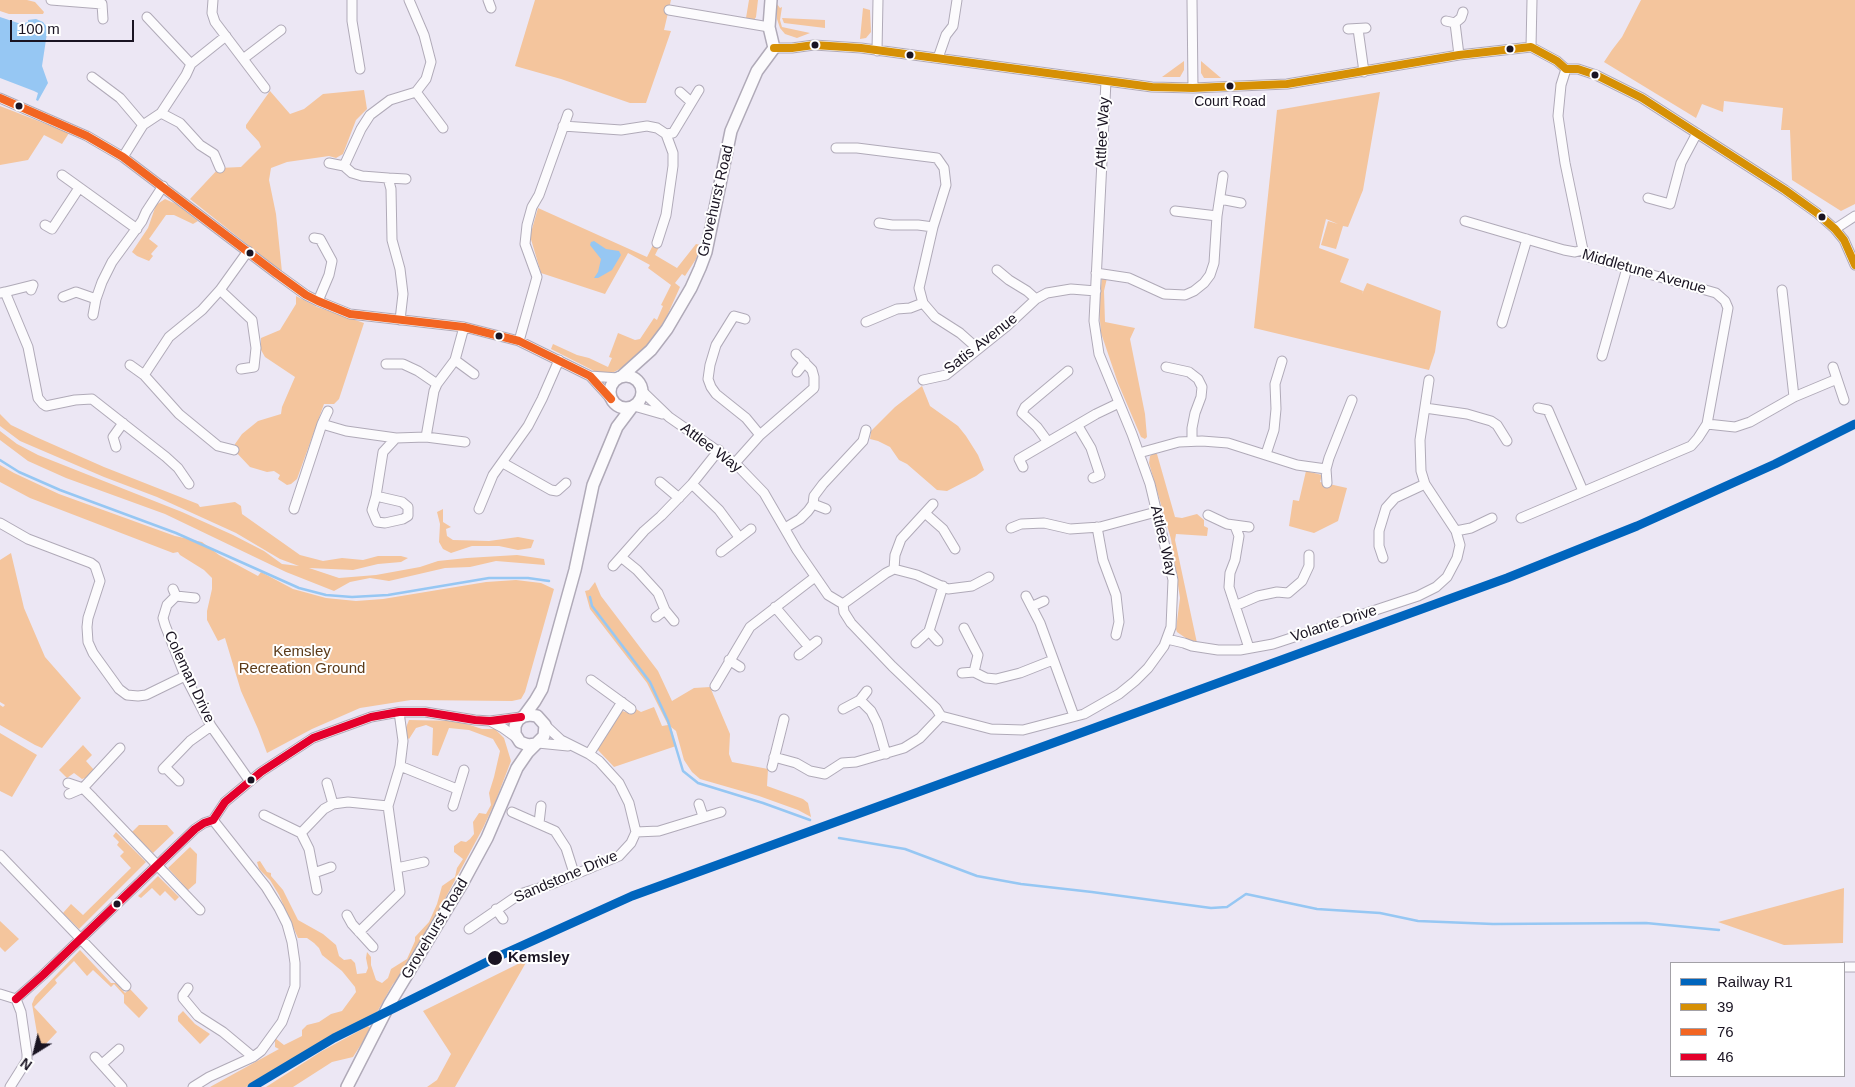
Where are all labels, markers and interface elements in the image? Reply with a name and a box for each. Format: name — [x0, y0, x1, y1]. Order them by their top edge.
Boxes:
scale bar — [12, 10, 136, 42]
text: 100 m — [18, 20, 60, 37]
unlabelled marker — [810, 40, 820, 50]
unlabelled marker — [1505, 44, 1515, 54]
unlabelled marker — [905, 50, 915, 60]
unlabelled marker — [1590, 70, 1600, 80]
marker: Court Road — [1225, 81, 1235, 91]
place label: Court Road — [1194, 94, 1266, 110]
street label: Attlee Way — [1092, 97, 1114, 169]
unlabelled marker — [14, 101, 24, 111]
street label: Grovehurst Road — [694, 143, 738, 259]
unlabelled marker — [1817, 212, 1827, 222]
street label: Middletune Avenue — [1580, 246, 1708, 298]
unlabelled marker — [245, 248, 255, 258]
street label: Satis Avenue — [941, 310, 1021, 378]
unlabelled marker — [494, 331, 504, 341]
street label: Attlee Way — [677, 419, 745, 477]
street label: Attlee Way — [1146, 504, 1180, 578]
street label: Volante Drive — [1289, 602, 1379, 646]
street label: Coleman Drive — [160, 628, 218, 726]
park label: Kemsley Recreation Ground — [239, 643, 365, 678]
unlabelled marker — [246, 775, 256, 785]
street label: Sandstone Drive — [511, 847, 621, 907]
street label: Grovehurst Road — [398, 875, 472, 983]
unlabelled marker — [112, 899, 122, 909]
marker: Kemsley — [486, 949, 504, 967]
place label: Kemsley — [508, 949, 570, 967]
legend — [1670, 962, 1845, 1077]
text: Railway R1 — [1717, 973, 1793, 990]
text: 39 — [1717, 998, 1734, 1015]
text: 76 — [1717, 1023, 1734, 1040]
north arrow — [10, 1027, 60, 1077]
text: 46 — [1717, 1048, 1734, 1065]
text: N — [17, 1055, 35, 1074]

